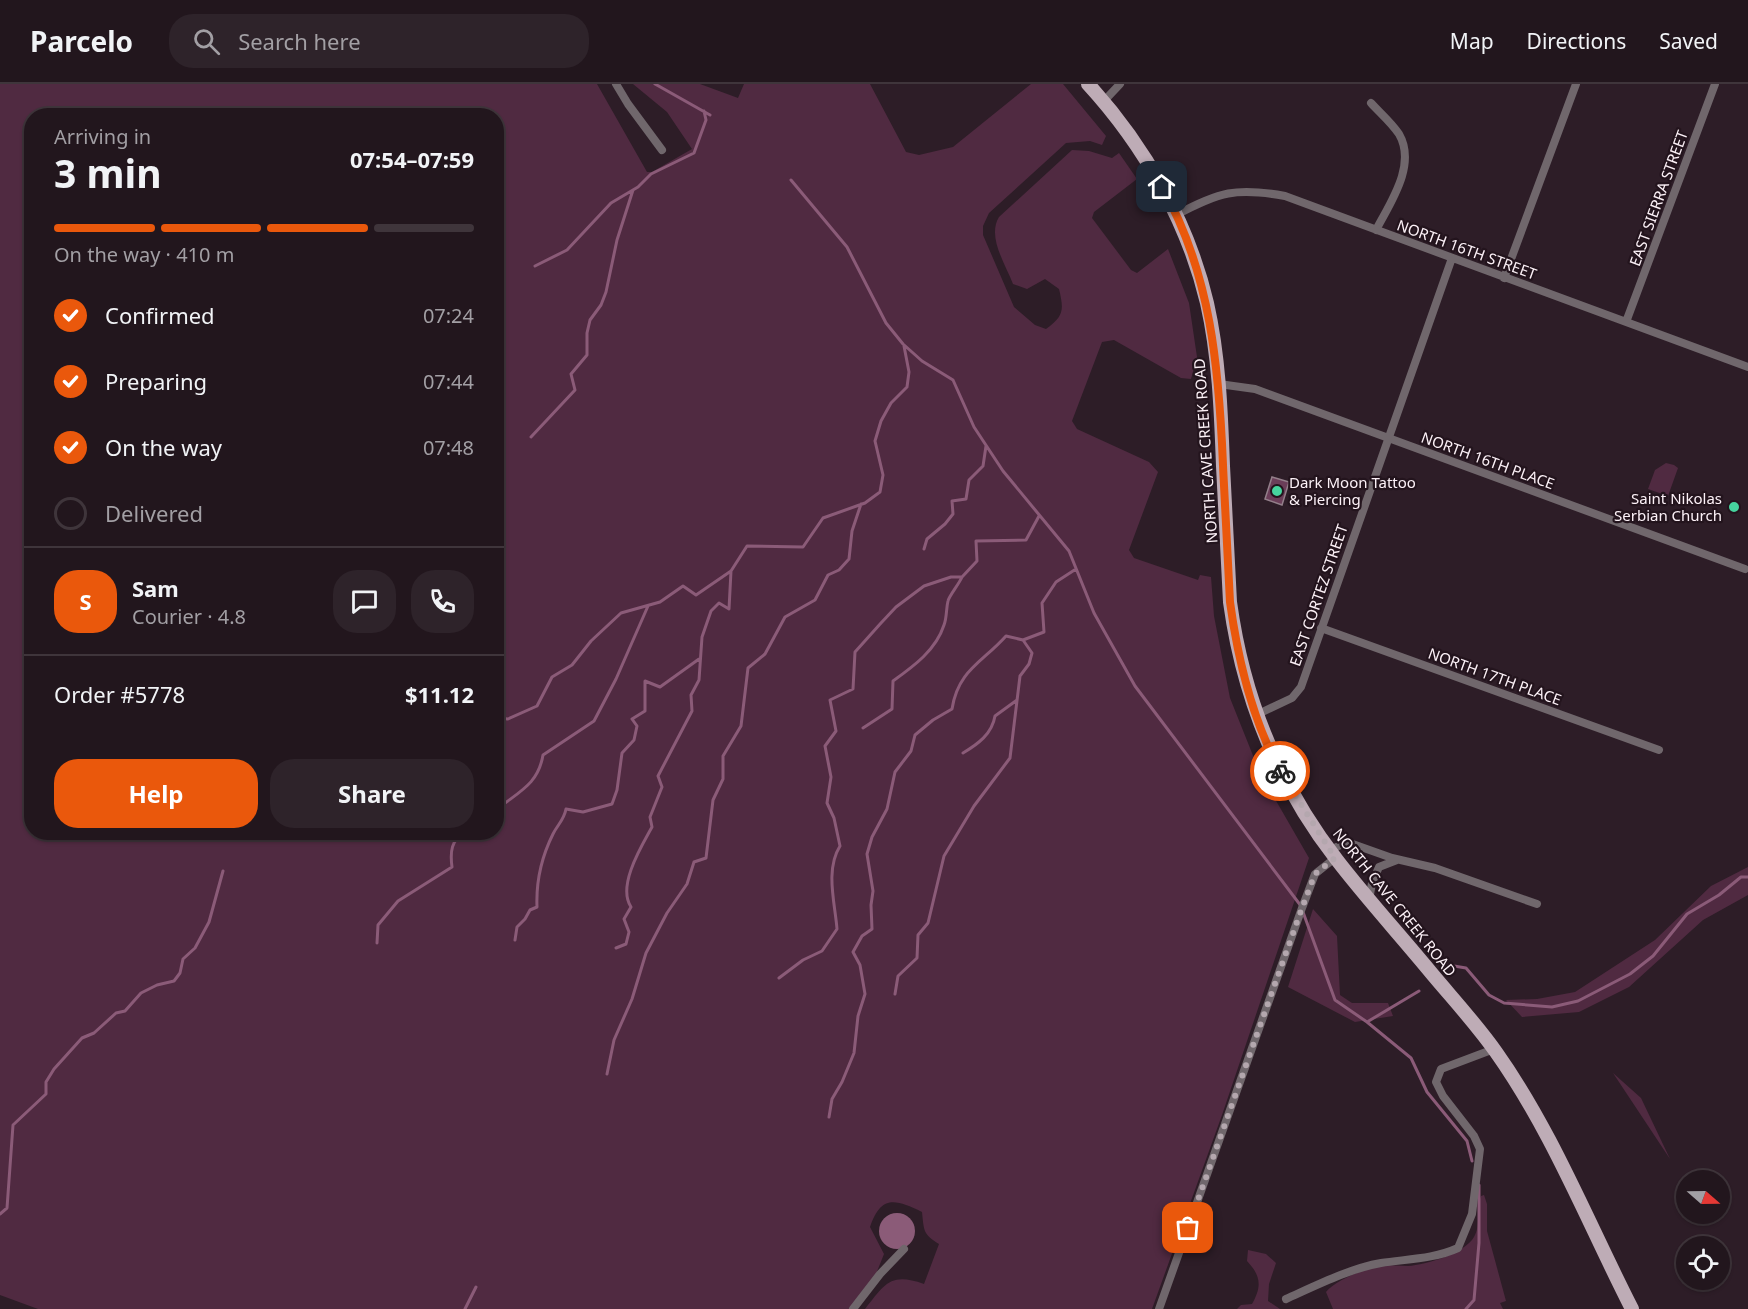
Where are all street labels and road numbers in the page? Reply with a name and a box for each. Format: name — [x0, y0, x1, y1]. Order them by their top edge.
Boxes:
street label: EAST SIERRA STREET — [1624, 127, 1692, 269]
street label: NORTH 16TH STREET — [1394, 214, 1540, 284]
street label: NORTH CAVE CREEK ROAD — [1189, 358, 1221, 544]
street label: NORTH 16TH PLACE — [1419, 427, 1557, 493]
street label: EAST CORTEZ STREET — [1284, 521, 1352, 669]
street label: NORTH 17TH PLACE — [1426, 643, 1564, 709]
street label: NORTH CAVE CREEK ROAD — [1329, 824, 1461, 980]

